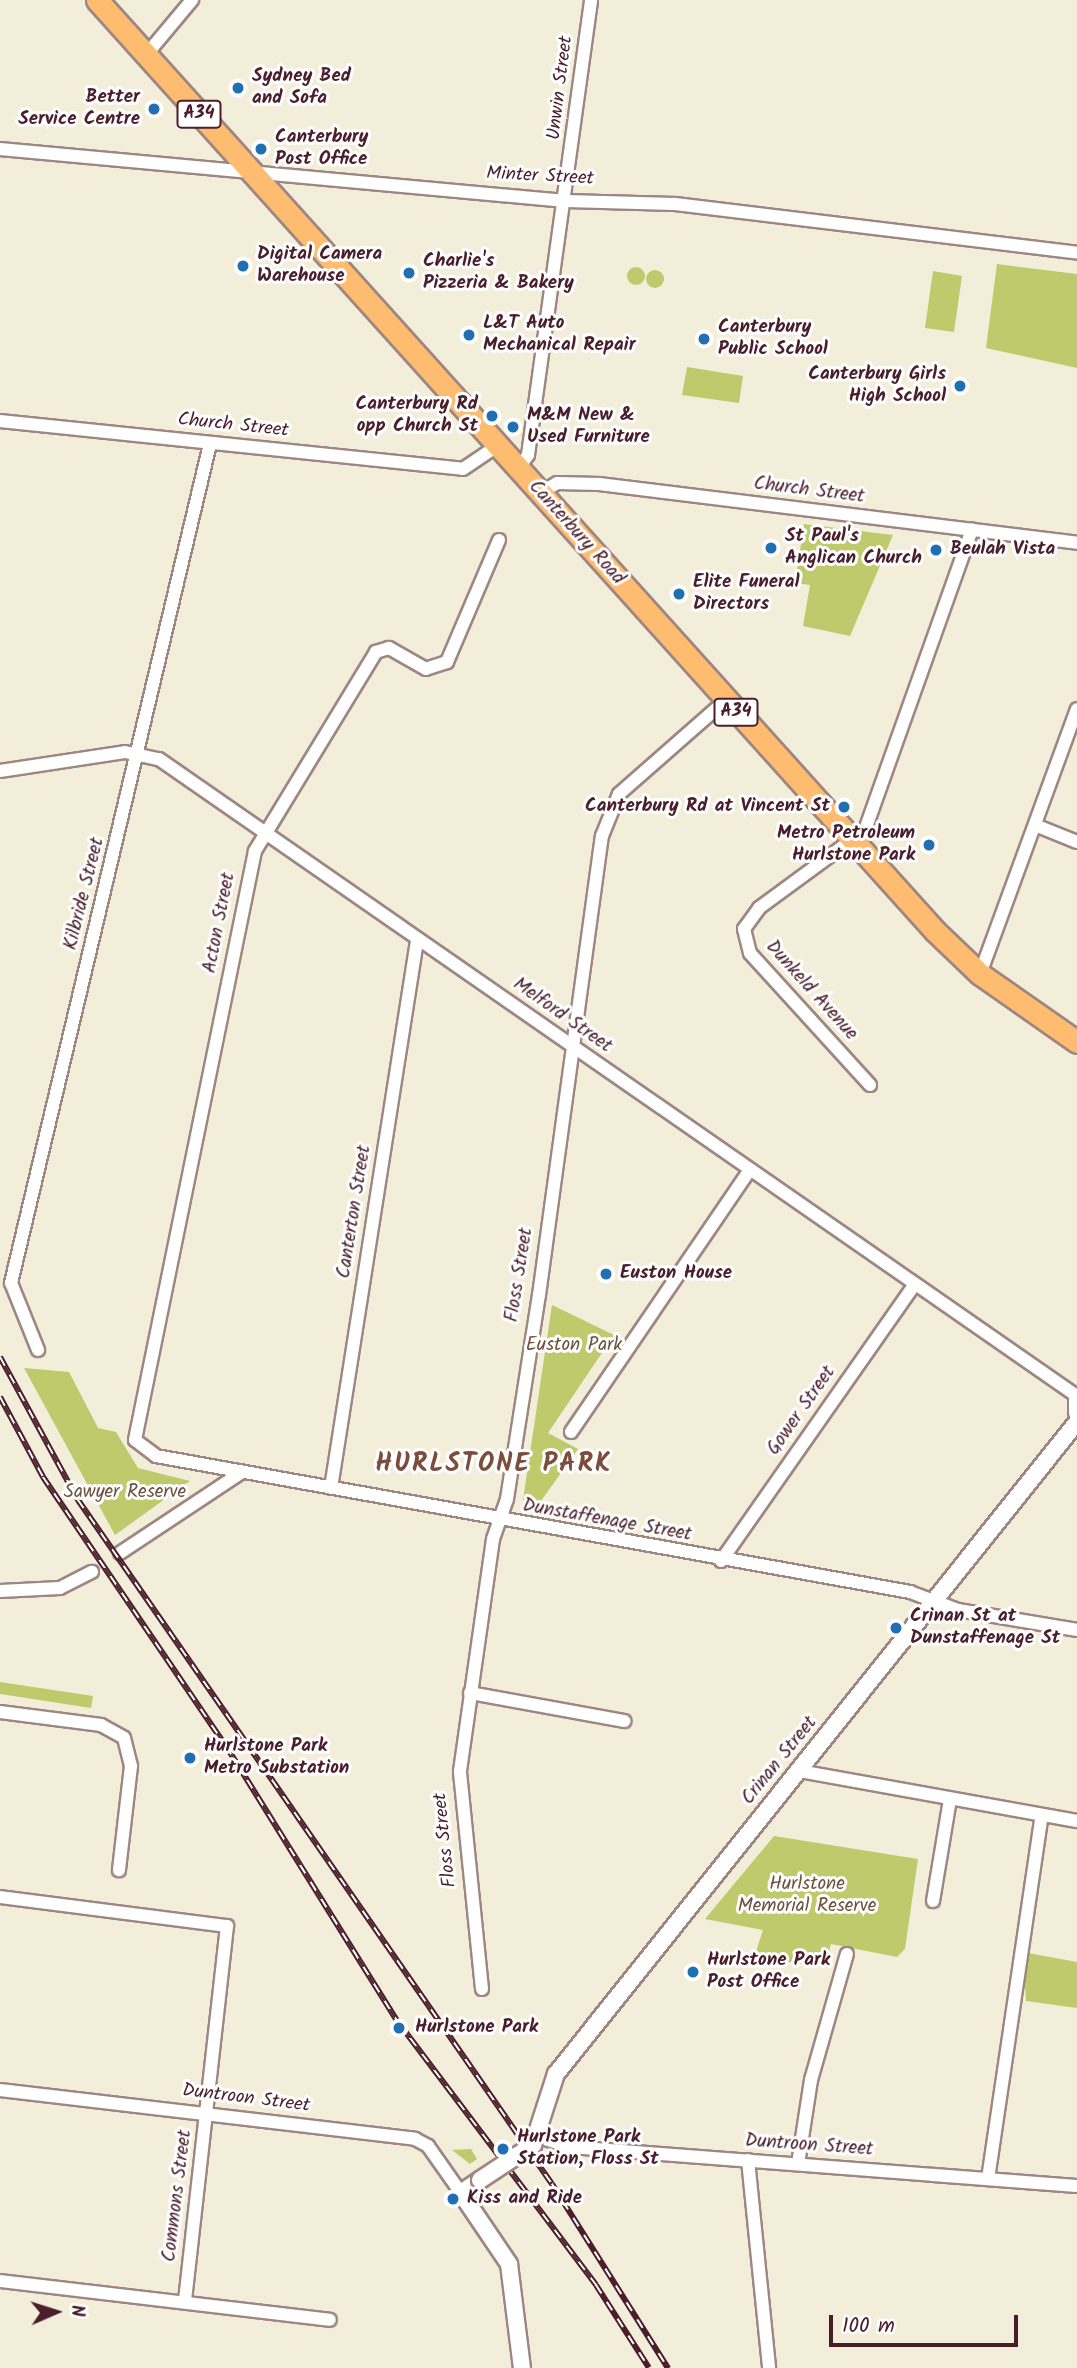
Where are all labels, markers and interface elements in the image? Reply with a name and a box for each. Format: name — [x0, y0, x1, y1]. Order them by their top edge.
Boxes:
street label: Unwin Street — [543, 35, 579, 141]
place label: Sydney Bed and Sofa — [252, 66, 351, 110]
marker: Sydney Bed and Sofa — [230, 80, 246, 96]
place label: Better Service Centre — [18, 87, 140, 131]
road number: A34 — [176, 100, 222, 128]
marker: Better Service Centre — [146, 101, 162, 117]
place label: Canterbury Post Office — [275, 127, 368, 171]
marker: Canterbury Post Office — [253, 141, 269, 157]
street label: Minter Street — [486, 163, 594, 191]
place label: Digital Camera Warehouse — [257, 244, 382, 288]
place label: Charlie's Pizzeria & Bakery — [423, 251, 574, 295]
marker: Digital Camera Warehouse — [235, 258, 251, 274]
marker: Charlie's Pizzeria & Bakery — [401, 265, 417, 281]
place label: L&T Auto Mechanical Repair — [483, 313, 636, 357]
place label: Canterbury Public School — [718, 317, 828, 361]
marker: L&T Auto Mechanical Repair — [461, 327, 477, 343]
marker: Canterbury Public School — [696, 331, 712, 347]
place label: Canterbury Girls High School — [808, 364, 946, 408]
marker: Canterbury Girls High School — [952, 378, 968, 394]
place label: Canterbury Rd opp Church St — [356, 394, 478, 438]
place label: M&M New & Used Furniture — [527, 405, 650, 449]
marker: Canterbury Rd opp Church St — [484, 408, 500, 424]
street label: Church Street — [176, 409, 290, 443]
marker: M&M New & Used Furniture — [505, 419, 521, 435]
street label: Church Street — [752, 473, 866, 509]
street label: Canterbury Road — [523, 476, 629, 590]
place label: St Paul's Anglican Church — [785, 526, 922, 570]
place label: Beulah Vista — [950, 539, 1055, 561]
marker: St Paul's Anglican Church — [763, 540, 779, 556]
marker: Beulah Vista — [928, 542, 944, 558]
place label: Elite Funeral Directors — [693, 572, 800, 616]
marker: Elite Funeral Directors — [671, 586, 687, 602]
road number: A34 — [713, 698, 759, 726]
place label: Canterbury Rd at Vincent St — [585, 796, 830, 818]
marker: Canterbury Rd at Vincent St — [836, 799, 852, 815]
place label: Metro Petroleum Hurlstone Park — [777, 823, 915, 867]
street label: Kilbride Street — [60, 835, 110, 953]
marker: Metro Petroleum Hurlstone Park — [921, 837, 937, 853]
street label: Acton Street — [199, 871, 241, 975]
street label: Dunkeld Avenue — [760, 936, 862, 1046]
street label: Melford Street — [508, 974, 616, 1058]
street label: Canterton Street — [333, 1144, 377, 1280]
street label: Floss Street — [501, 1226, 539, 1324]
place label: Euston House — [620, 1263, 732, 1285]
marker: Euston House — [598, 1266, 614, 1282]
park label: Euston Park — [526, 1335, 622, 1357]
street label: Gower Street — [763, 1362, 841, 1460]
district label: HURLSTONE PARK — [377, 1449, 611, 1481]
park label: Sawyer Reserve — [64, 1482, 186, 1504]
street label: Dunstaffenage Street — [521, 1495, 693, 1547]
place label: Crinan St at Dunstaffenage St — [910, 1606, 1060, 1650]
marker: Crinan St at Dunstaffenage St — [888, 1620, 904, 1636]
street label: Crinan Street — [737, 1712, 823, 1810]
place label: Hurlstone Park Metro Substation — [204, 1736, 349, 1780]
marker: Hurlstone Park Metro Substation — [182, 1750, 198, 1766]
street label: Floss Street — [430, 1791, 462, 1889]
park label: Hurlstone Memorial Reserve — [738, 1874, 876, 1918]
place label: Hurlstone Park Post Office — [707, 1950, 830, 1994]
marker: Hurlstone Park Post Office — [685, 1964, 701, 1980]
place label: Hurlstone Park — [415, 2017, 538, 2039]
marker: Hurlstone Park — [389, 2018, 409, 2038]
street label: Duntroon Street — [181, 2080, 311, 2118]
place label: Hurlstone Park Station, Floss St — [517, 2127, 659, 2171]
street label: Commons Street — [159, 2129, 197, 2263]
street label: Duntroon Street — [744, 2130, 874, 2162]
marker: Hurlstone Park Station, Floss St — [495, 2141, 511, 2157]
place label: Kiss and Ride — [467, 2188, 582, 2210]
marker: Kiss and Ride — [445, 2191, 461, 2207]
north arrow — [21, 2277, 91, 2347]
scale bar — [832, 2302, 1021, 2346]
text: N — [62, 2304, 92, 2318]
text: 100 m — [842, 2310, 895, 2343]

